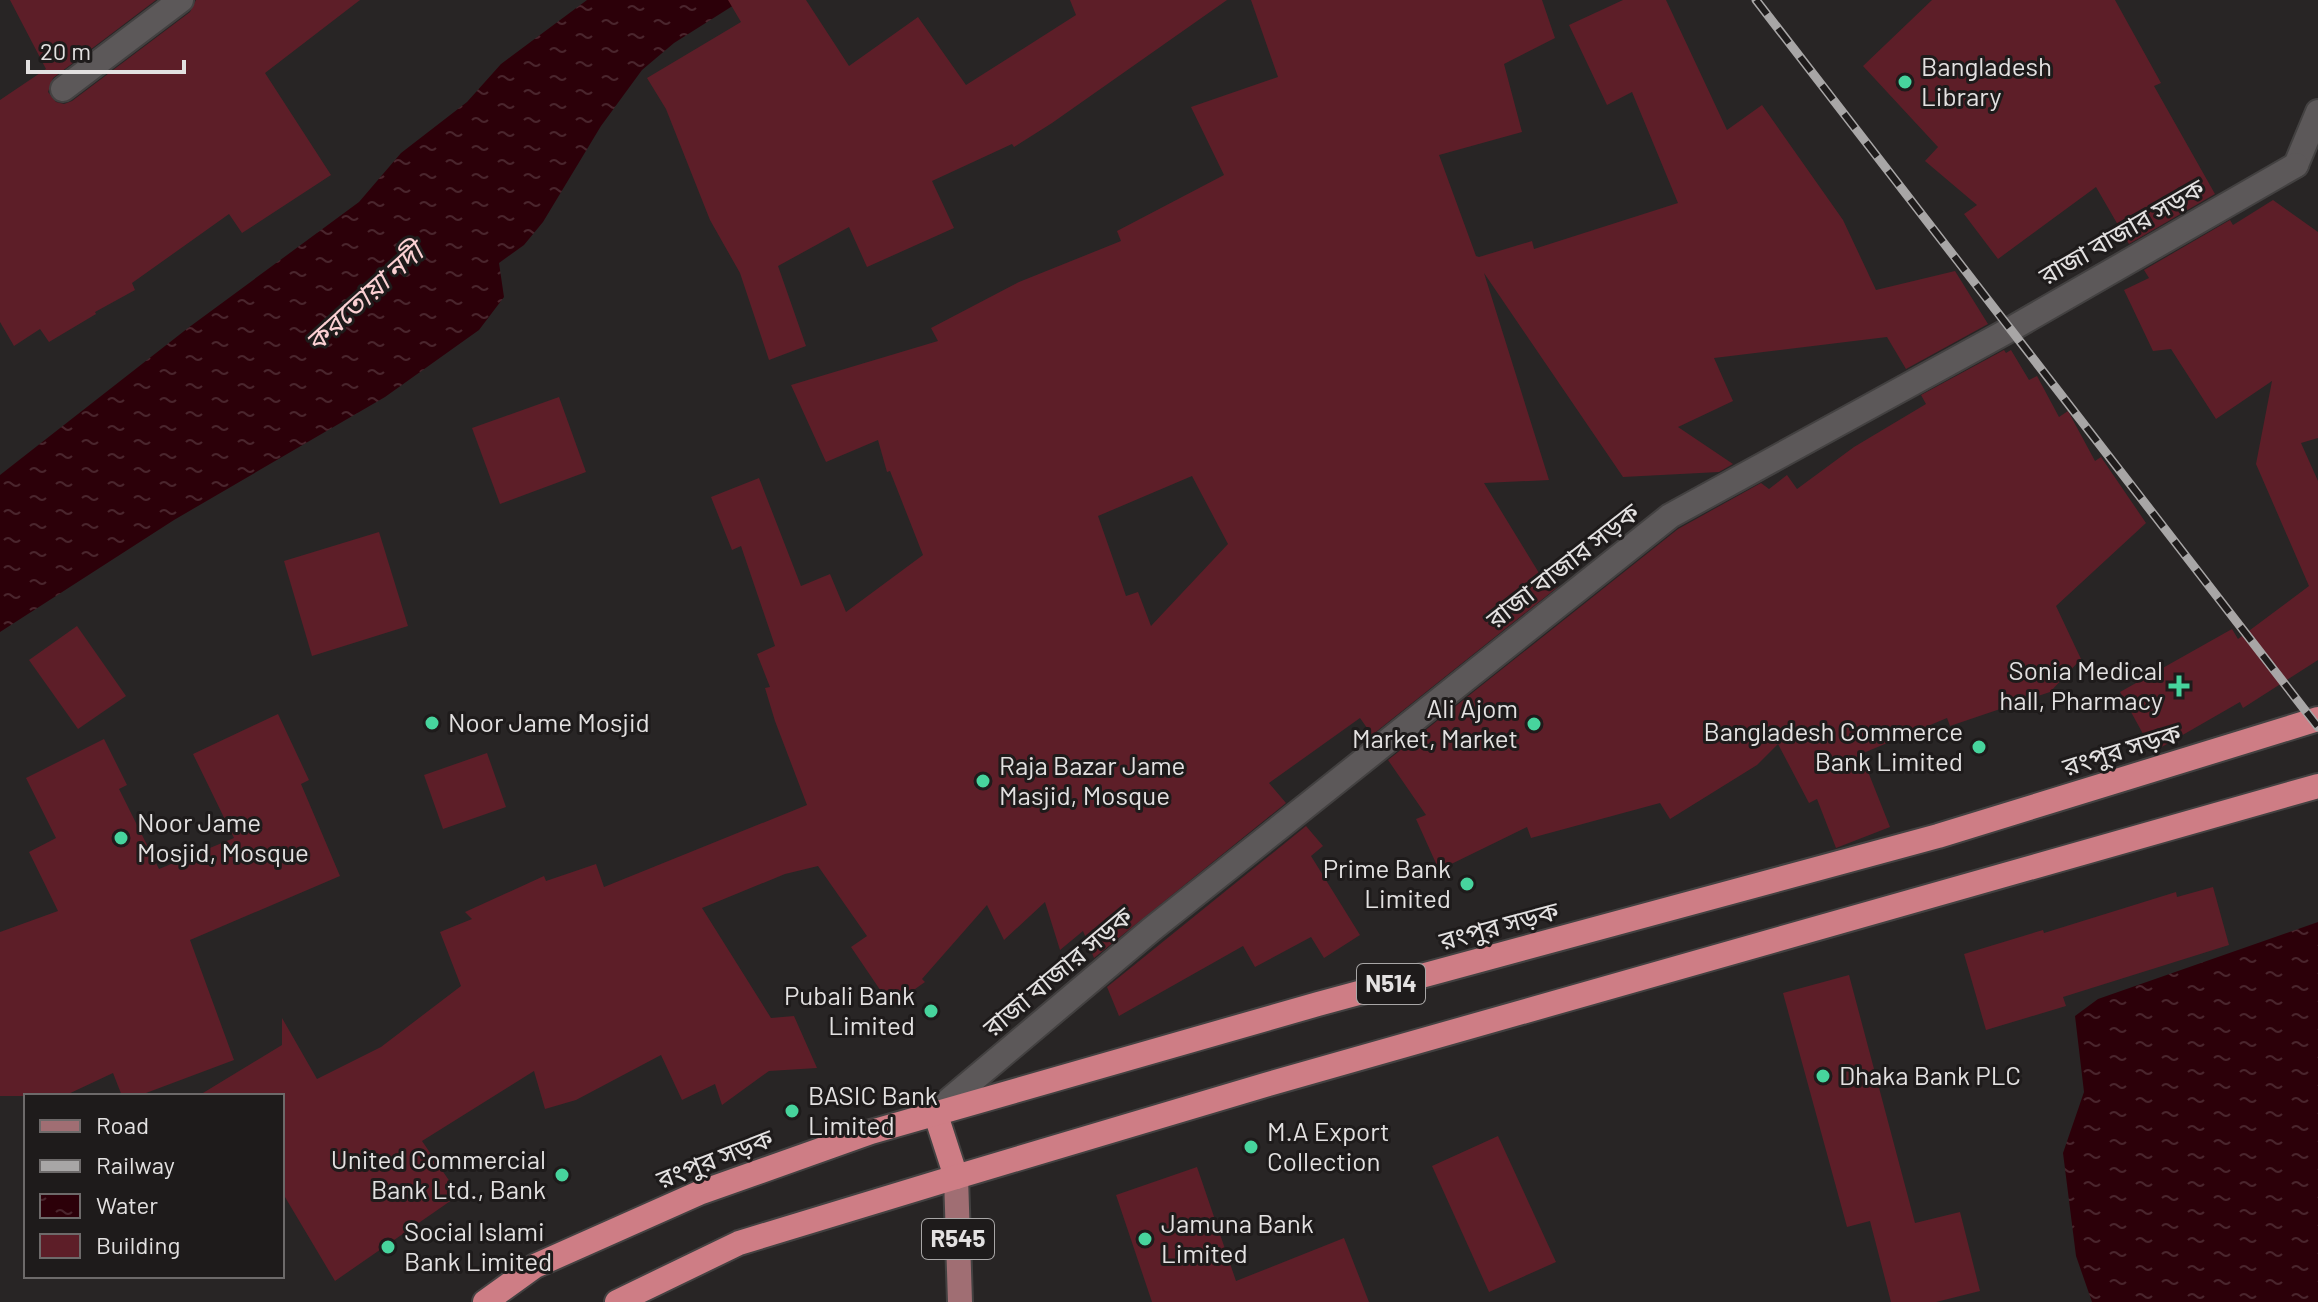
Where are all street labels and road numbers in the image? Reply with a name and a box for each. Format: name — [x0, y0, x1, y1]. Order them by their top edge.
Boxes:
street label: রাজা বাজার সড়ক — [2032, 171, 2210, 291]
street label: রাজা বাজার সড়ক — [1479, 495, 1645, 635]
street label: রংপুর সড়ক — [2058, 716, 2186, 782]
street label: রংপুর সড়ক — [1435, 894, 1563, 957]
street label: রাজা বাজার সড়ক — [975, 899, 1139, 1043]
road number: N514 — [1357, 964, 1425, 1004]
street label: রংপুর সড়ক — [651, 1121, 778, 1195]
road number: R545 — [922, 1219, 994, 1259]

